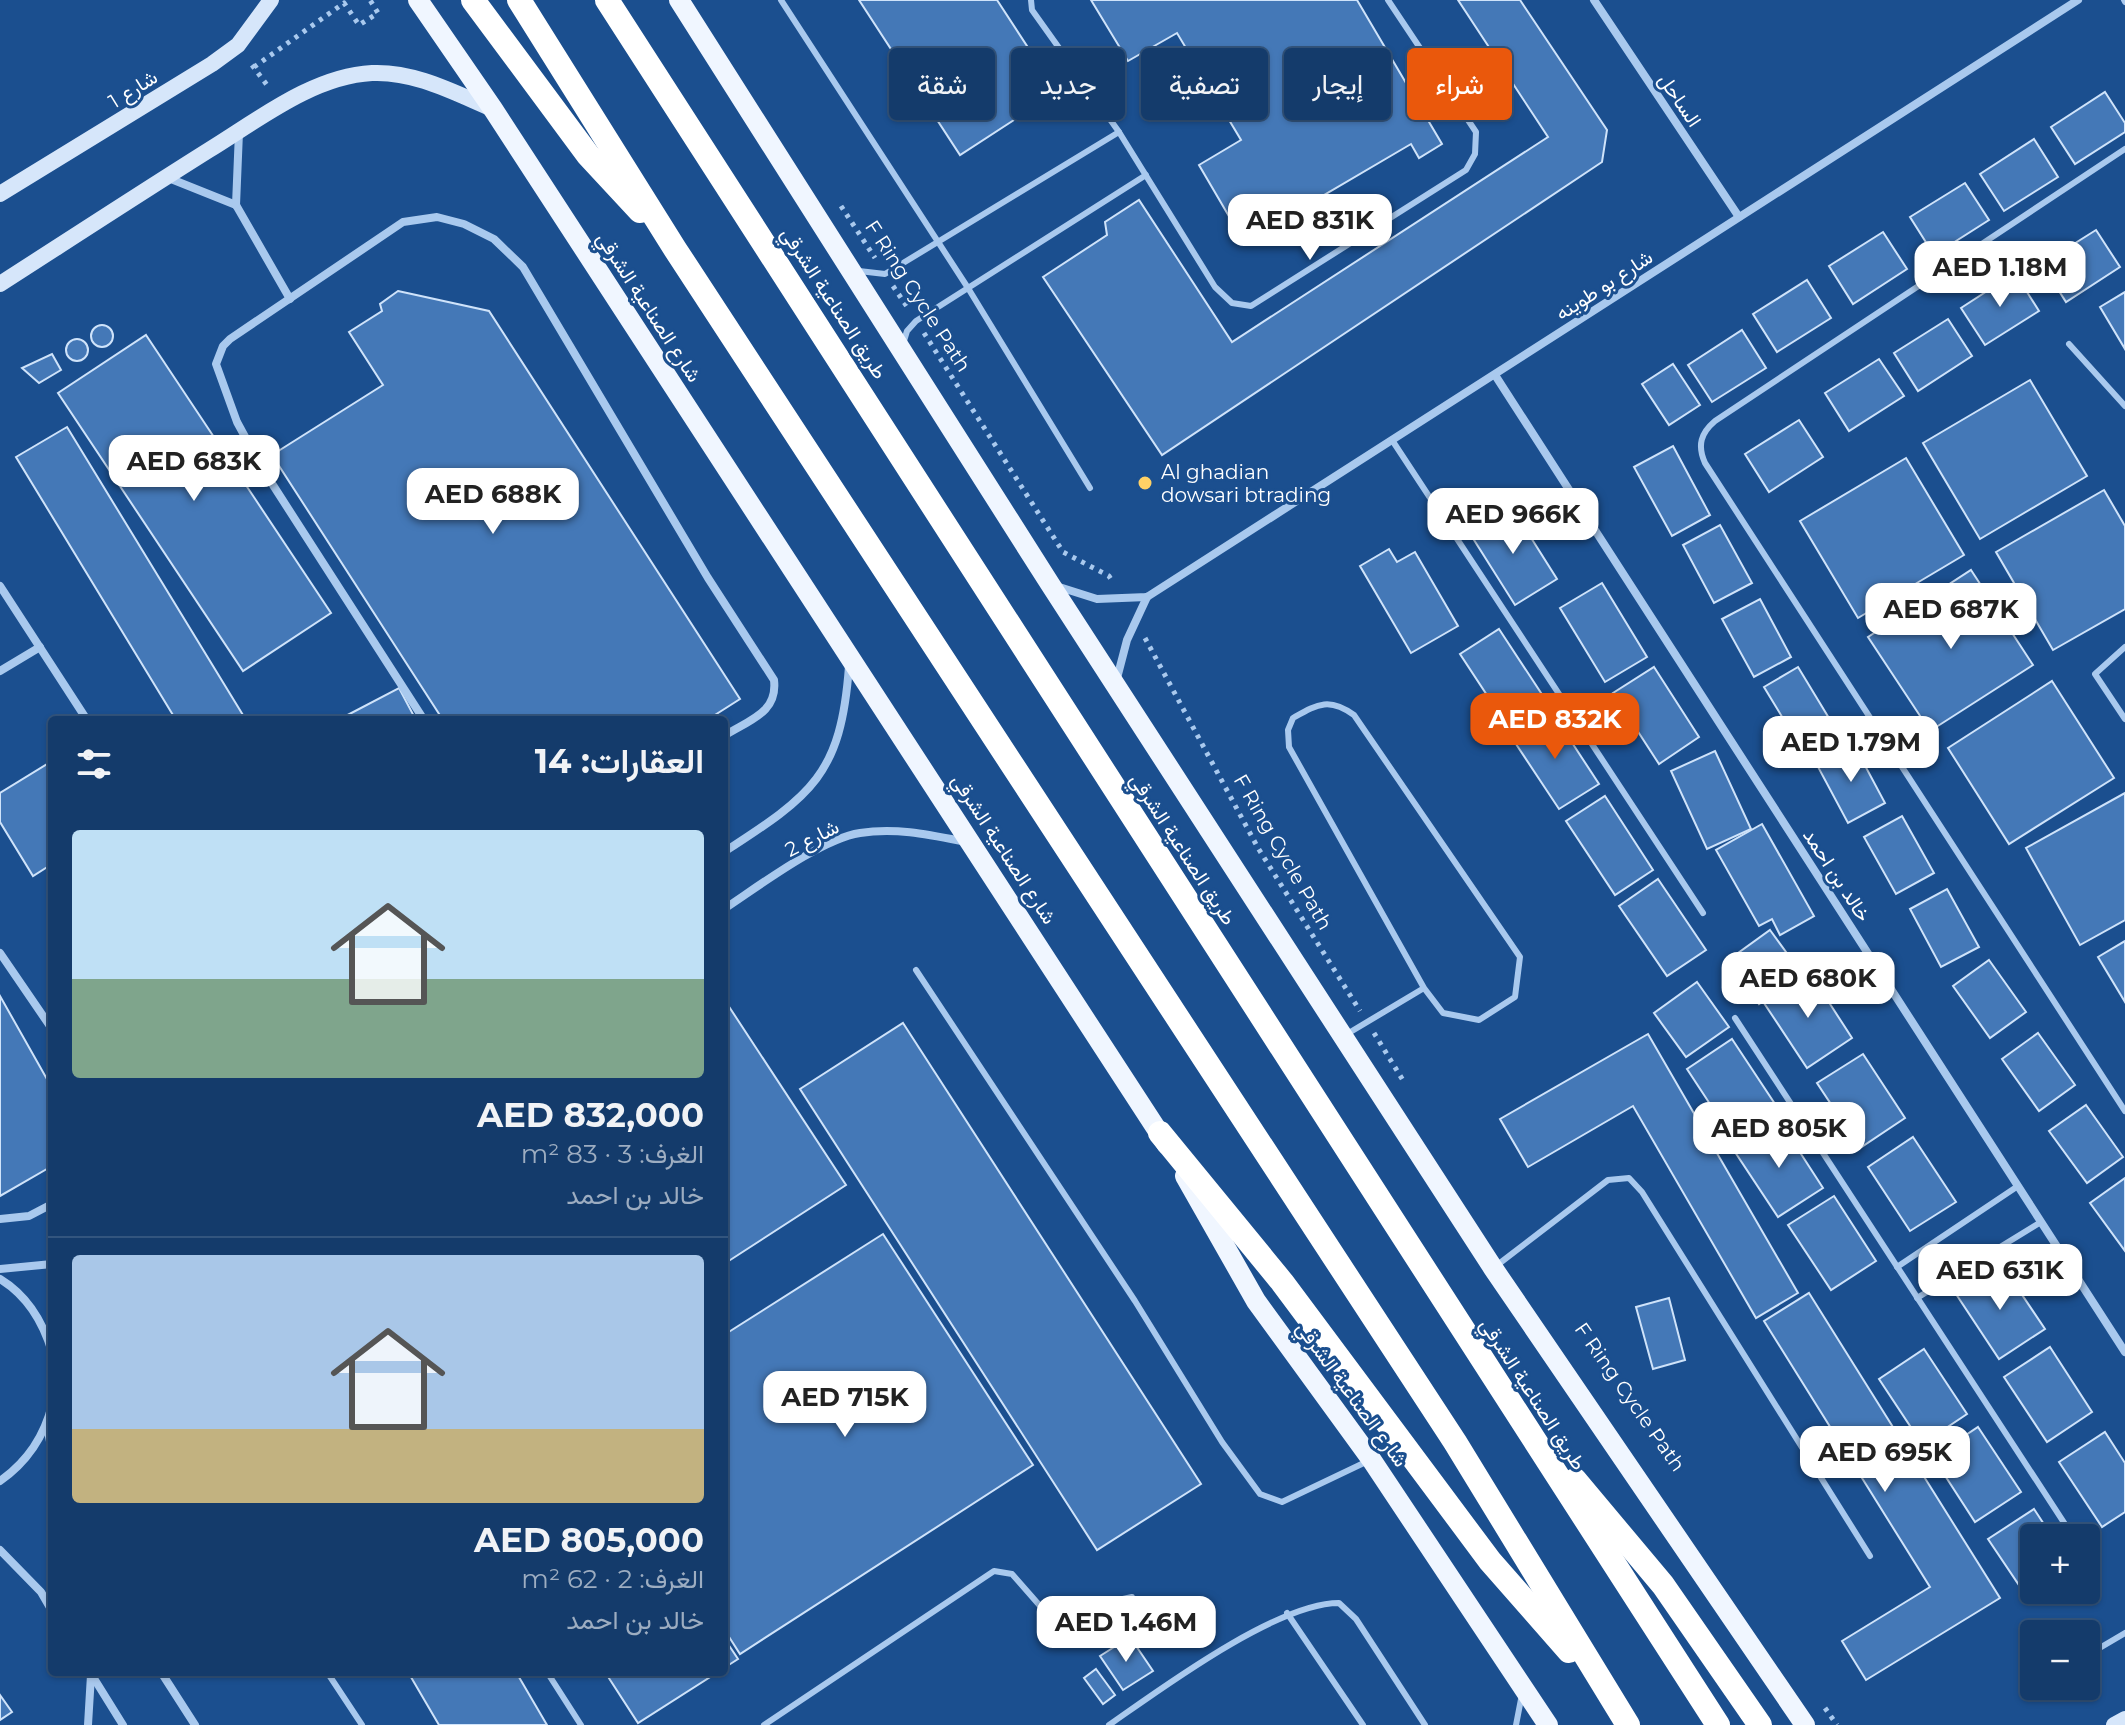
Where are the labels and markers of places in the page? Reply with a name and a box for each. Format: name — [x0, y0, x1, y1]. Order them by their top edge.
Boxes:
pin: AED 831K — [1227, 194, 1393, 262]
pin: AED 1.18M — [1908, 241, 2092, 309]
pin: AED 683K — [111, 435, 277, 503]
place label: Al ghadian dowsari btrading — [1161, 460, 1331, 507]
pin: AED 688K — [410, 468, 576, 536]
marker: Al ghadian dowsari btrading — [1136, 474, 1154, 492]
pin: AED 966K — [1430, 488, 1596, 556]
pin: AED 687K — [1868, 583, 2034, 651]
pin: AED 832K — [1472, 693, 1638, 761]
pin: AED 1.79M — [1759, 716, 1943, 784]
pin: AED 680K — [1725, 952, 1891, 1020]
pin: AED 805K — [1696, 1102, 1862, 1170]
pin: AED 631K — [1917, 1244, 2083, 1312]
pin: AED 715K — [762, 1371, 928, 1439]
pin: AED 695K — [1802, 1426, 1968, 1494]
pin: AED 1.46M — [1034, 1596, 1218, 1664]

